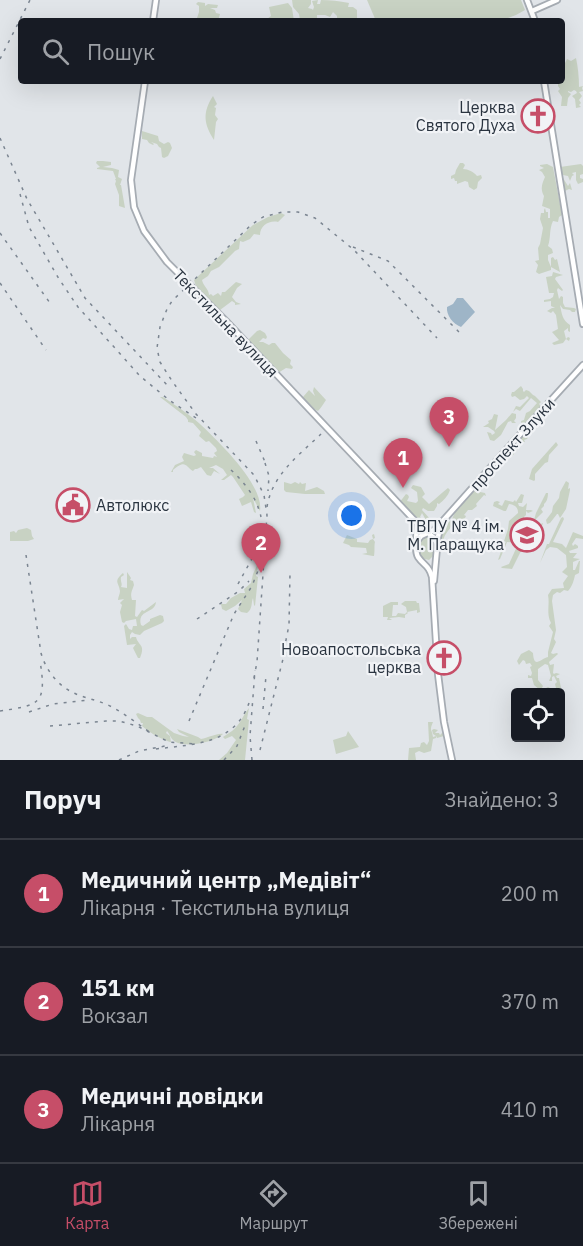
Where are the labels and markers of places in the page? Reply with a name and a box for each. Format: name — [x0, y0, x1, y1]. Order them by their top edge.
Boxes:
place label: Церква Святого Духа — [416, 97, 515, 135]
church icon: Церква Святого Духа — [520, 98, 556, 134]
pin: 3 — [430, 398, 468, 447]
pin: 1 — [384, 438, 422, 488]
public building icon: Автолюкс — [55, 487, 91, 523]
place label: Автолюкс — [96, 495, 169, 515]
place label: ТВПУ № 4 ім. М. Паращука — [407, 516, 504, 554]
school or university icon: ТВПУ № 4 ім. М. Паращука — [509, 517, 545, 553]
pin: 2 — [242, 524, 280, 573]
place label: Новоапостольська церква — [281, 639, 421, 677]
church icon: Новоапостольська церква — [426, 640, 462, 676]

